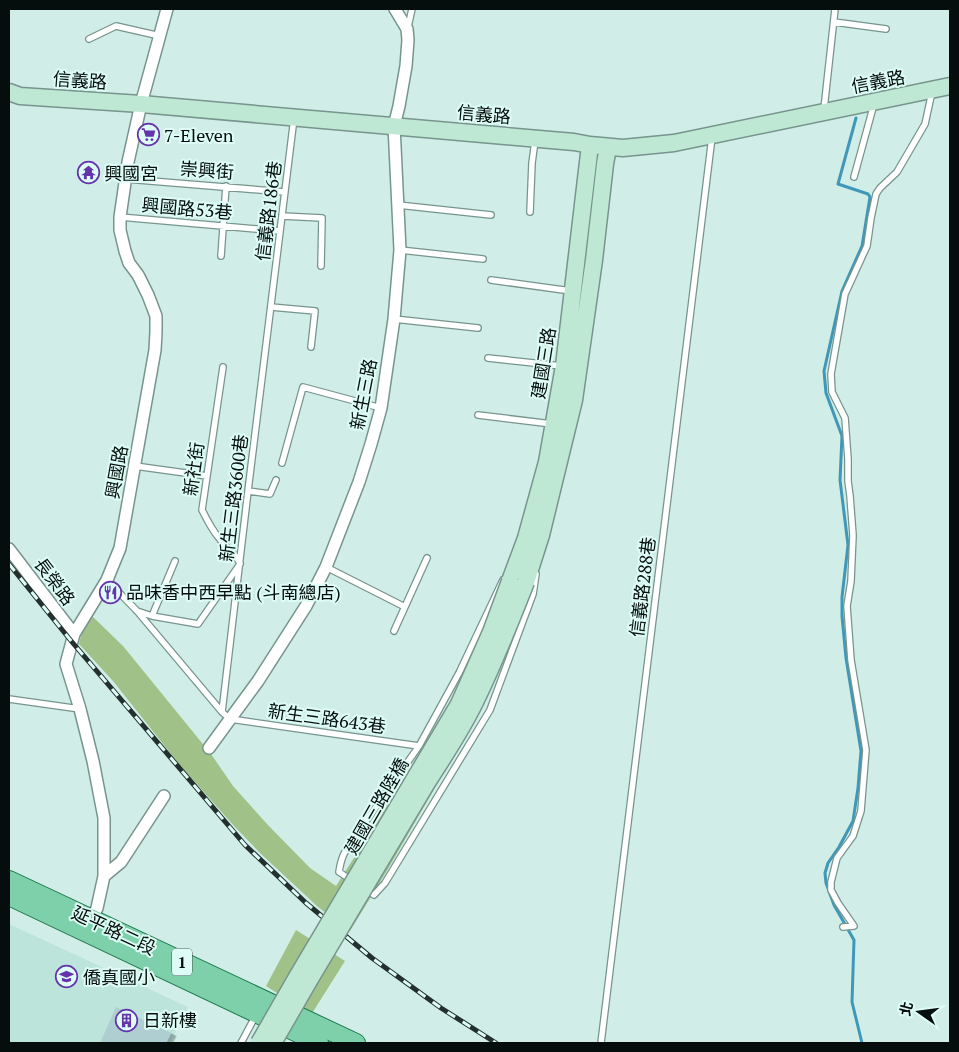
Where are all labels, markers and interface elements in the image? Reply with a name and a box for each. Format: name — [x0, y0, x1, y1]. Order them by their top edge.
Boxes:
street label: 信義路 — [849, 64, 907, 98]
street label: 信義路 — [52, 66, 108, 94]
street label: 信義路 — [456, 100, 512, 128]
supermarket icon: 7-Eleven — [136, 123, 160, 147]
place label: 7-Eleven — [164, 123, 234, 147]
street label: 崇興街 — [179, 156, 235, 184]
street label: 信義路186巷 — [250, 160, 286, 262]
temple icon: 興國宮 — [76, 161, 100, 185]
place label: 興國宮 — [104, 161, 158, 185]
street label: 興國路53巷 — [141, 192, 233, 224]
street label: 建國三路 — [526, 326, 560, 400]
street label: 新生三路 — [344, 356, 382, 432]
street label: 新生三路3600巷 — [213, 433, 253, 563]
street label: 新社街 — [177, 441, 209, 497]
street label: 興國路 — [99, 443, 133, 501]
street label: 信義路288巷 — [624, 536, 660, 638]
street label: 長榮路 — [29, 552, 81, 610]
restaurant icon: 品味香中西早點 (斗南總店) — [98, 580, 122, 604]
place label: 品味香中西早點 (斗南總店) — [126, 580, 341, 604]
street label: 新生三路643巷 — [267, 698, 387, 738]
street label: 建國三路陸橋 — [339, 753, 413, 859]
street label: 延平路二段 — [68, 900, 160, 960]
road number: 1 — [172, 949, 192, 976]
school or university icon: 僑真國小 — [55, 965, 79, 989]
place label: 僑真國小 — [83, 965, 155, 989]
north arrow — [894, 987, 944, 1037]
text: 北 — [895, 1000, 917, 1018]
building icon: 日新樓 — [115, 1008, 139, 1032]
place label: 日新樓 — [143, 1008, 197, 1032]

